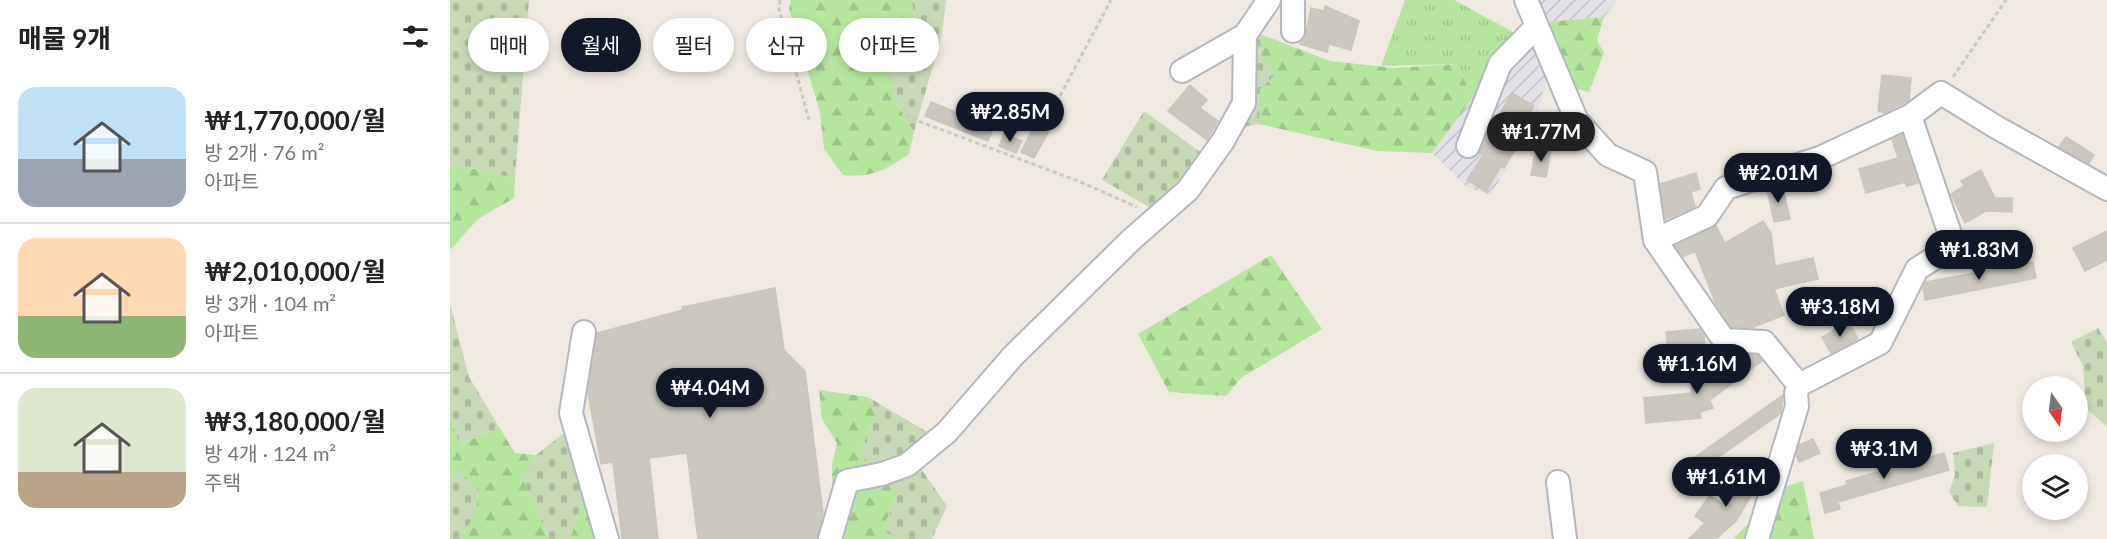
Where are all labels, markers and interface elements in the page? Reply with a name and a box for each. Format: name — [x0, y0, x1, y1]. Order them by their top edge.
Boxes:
chip: 매매 — [468, 18, 549, 72]
chip: 월세 — [561, 18, 641, 72]
chip: 필터 — [653, 18, 734, 72]
chip: 신규 — [746, 18, 827, 72]
chip: 아파트 — [839, 18, 939, 72]
icon: filters — [399, 20, 432, 53]
text: 매물 9개 — [18, 22, 111, 54]
pin: ₩2.85M — [961, 92, 1059, 143]
text: ₩2.85M — [970, 99, 1050, 123]
text: ₩1,770,000/월 — [204, 104, 386, 136]
icon: home — [66, 111, 138, 183]
pin: ₩1.77M — [1492, 112, 1590, 163]
text: ₩1.77M — [1501, 119, 1581, 143]
text: 방 2개 · 76 m² — [204, 140, 324, 164]
pin: ₩2.01M — [1729, 153, 1827, 204]
text: ₩2.01M — [1738, 160, 1818, 184]
text: 아파트 — [204, 169, 259, 193]
pin: ₩1.83M — [1930, 230, 2028, 281]
text: ₩1.83M — [1939, 237, 2019, 261]
text: ₩2,010,000/월 — [204, 255, 386, 287]
icon: home — [66, 262, 138, 334]
pin: ₩3.18M — [1791, 287, 1889, 338]
text: 방 3개 · 104 m² — [204, 291, 336, 315]
text: ₩3.18M — [1800, 294, 1880, 318]
text: 아파트 — [204, 320, 259, 344]
pin: ₩1.16M — [1648, 344, 1746, 395]
text: ₩1.16M — [1657, 351, 1737, 375]
pin: ₩4.04M — [661, 368, 759, 419]
text: ₩4.04M — [670, 375, 750, 399]
north arrow — [2022, 376, 2088, 442]
map controls — [2022, 376, 2088, 520]
text: ₩3,180,000/월 — [204, 405, 386, 437]
icon: home — [66, 412, 138, 484]
pin: ₩3.1M — [1842, 429, 1926, 480]
text: ₩3.1M — [1850, 436, 1918, 460]
text: 방 4개 · 124 m² — [204, 441, 336, 465]
button: layers — [2022, 454, 2088, 520]
pin: ₩1.61M — [1677, 457, 1775, 508]
text: ₩1.61M — [1686, 464, 1766, 488]
text: 주택 — [204, 470, 241, 494]

